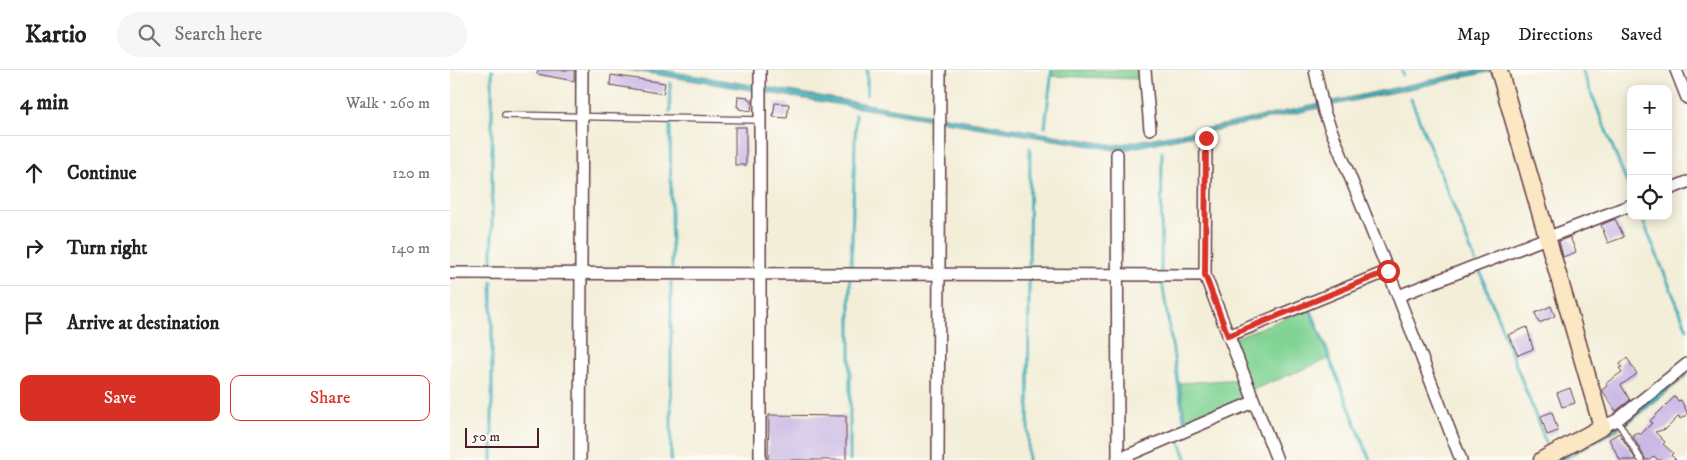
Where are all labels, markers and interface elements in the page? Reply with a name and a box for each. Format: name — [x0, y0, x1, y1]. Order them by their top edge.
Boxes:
search box — [117, 12, 467, 57]
text: Kartio — [25, 20, 87, 50]
icon: search — [135, 21, 163, 49]
text: Search here — [175, 23, 262, 46]
text: Map — [1457, 24, 1490, 46]
text: Directions — [1518, 24, 1593, 46]
text: Saved — [1621, 24, 1662, 46]
map controls — [1627, 85, 1672, 220]
button: + — [1627, 85, 1672, 130]
text: 4 min — [20, 90, 69, 116]
text: Walk · 260 m — [346, 93, 430, 113]
route end — [1195, 127, 1218, 150]
button: − — [1627, 130, 1672, 175]
icon: ahead — [20, 159, 48, 187]
text: Continue — [67, 162, 137, 185]
text: 120 m — [392, 163, 430, 183]
button: locate — [1627, 175, 1672, 220]
icon: right — [20, 234, 48, 262]
text: Turn right — [67, 237, 147, 260]
text: 140 m — [391, 238, 430, 258]
route start — [1377, 260, 1400, 283]
icon: arrive — [20, 309, 48, 337]
text: Arrive at destination — [67, 312, 219, 335]
button: Save — [20, 375, 220, 421]
button: Share — [230, 375, 430, 421]
scale bar — [465, 425, 539, 448]
text: 50 m — [472, 428, 500, 446]

